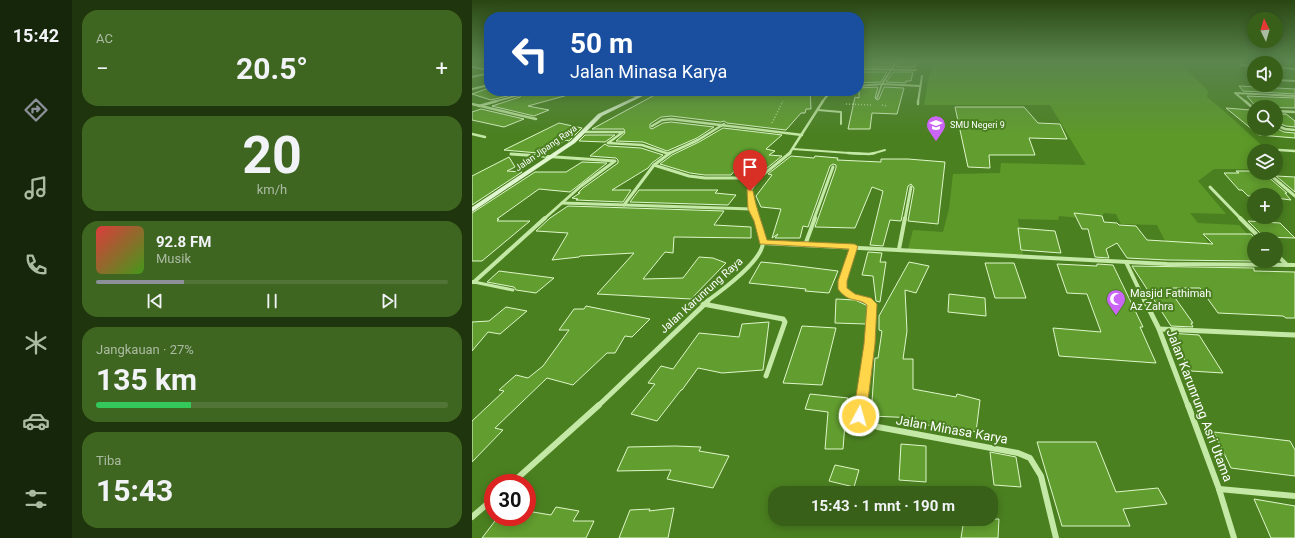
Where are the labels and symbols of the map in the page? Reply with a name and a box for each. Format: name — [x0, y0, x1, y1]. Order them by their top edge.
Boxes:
north arrow — [1247, 12, 1283, 48]
school or university icon: SMU Negeri 9 — [925, 114, 947, 142]
place label: SMU Negeri 9 — [950, 120, 1005, 130]
street label: Jalan Jipang Raya — [513, 123, 579, 173]
pin — [733, 150, 767, 191]
street label: Jalan Karunrung Raya — [657, 255, 745, 336]
place label: Masjid Fathimah Az Zahra — [1130, 287, 1211, 313]
mosque icon: Masjid Fathimah Az Zahra — [1105, 288, 1127, 316]
street label: Jalan Karunrung Asri Utama — [1163, 327, 1236, 484]
position arrow — [838, 395, 880, 437]
street label: Jalan Minasa Karya — [895, 412, 1009, 447]
speed limit sign: 30 — [484, 474, 536, 526]

